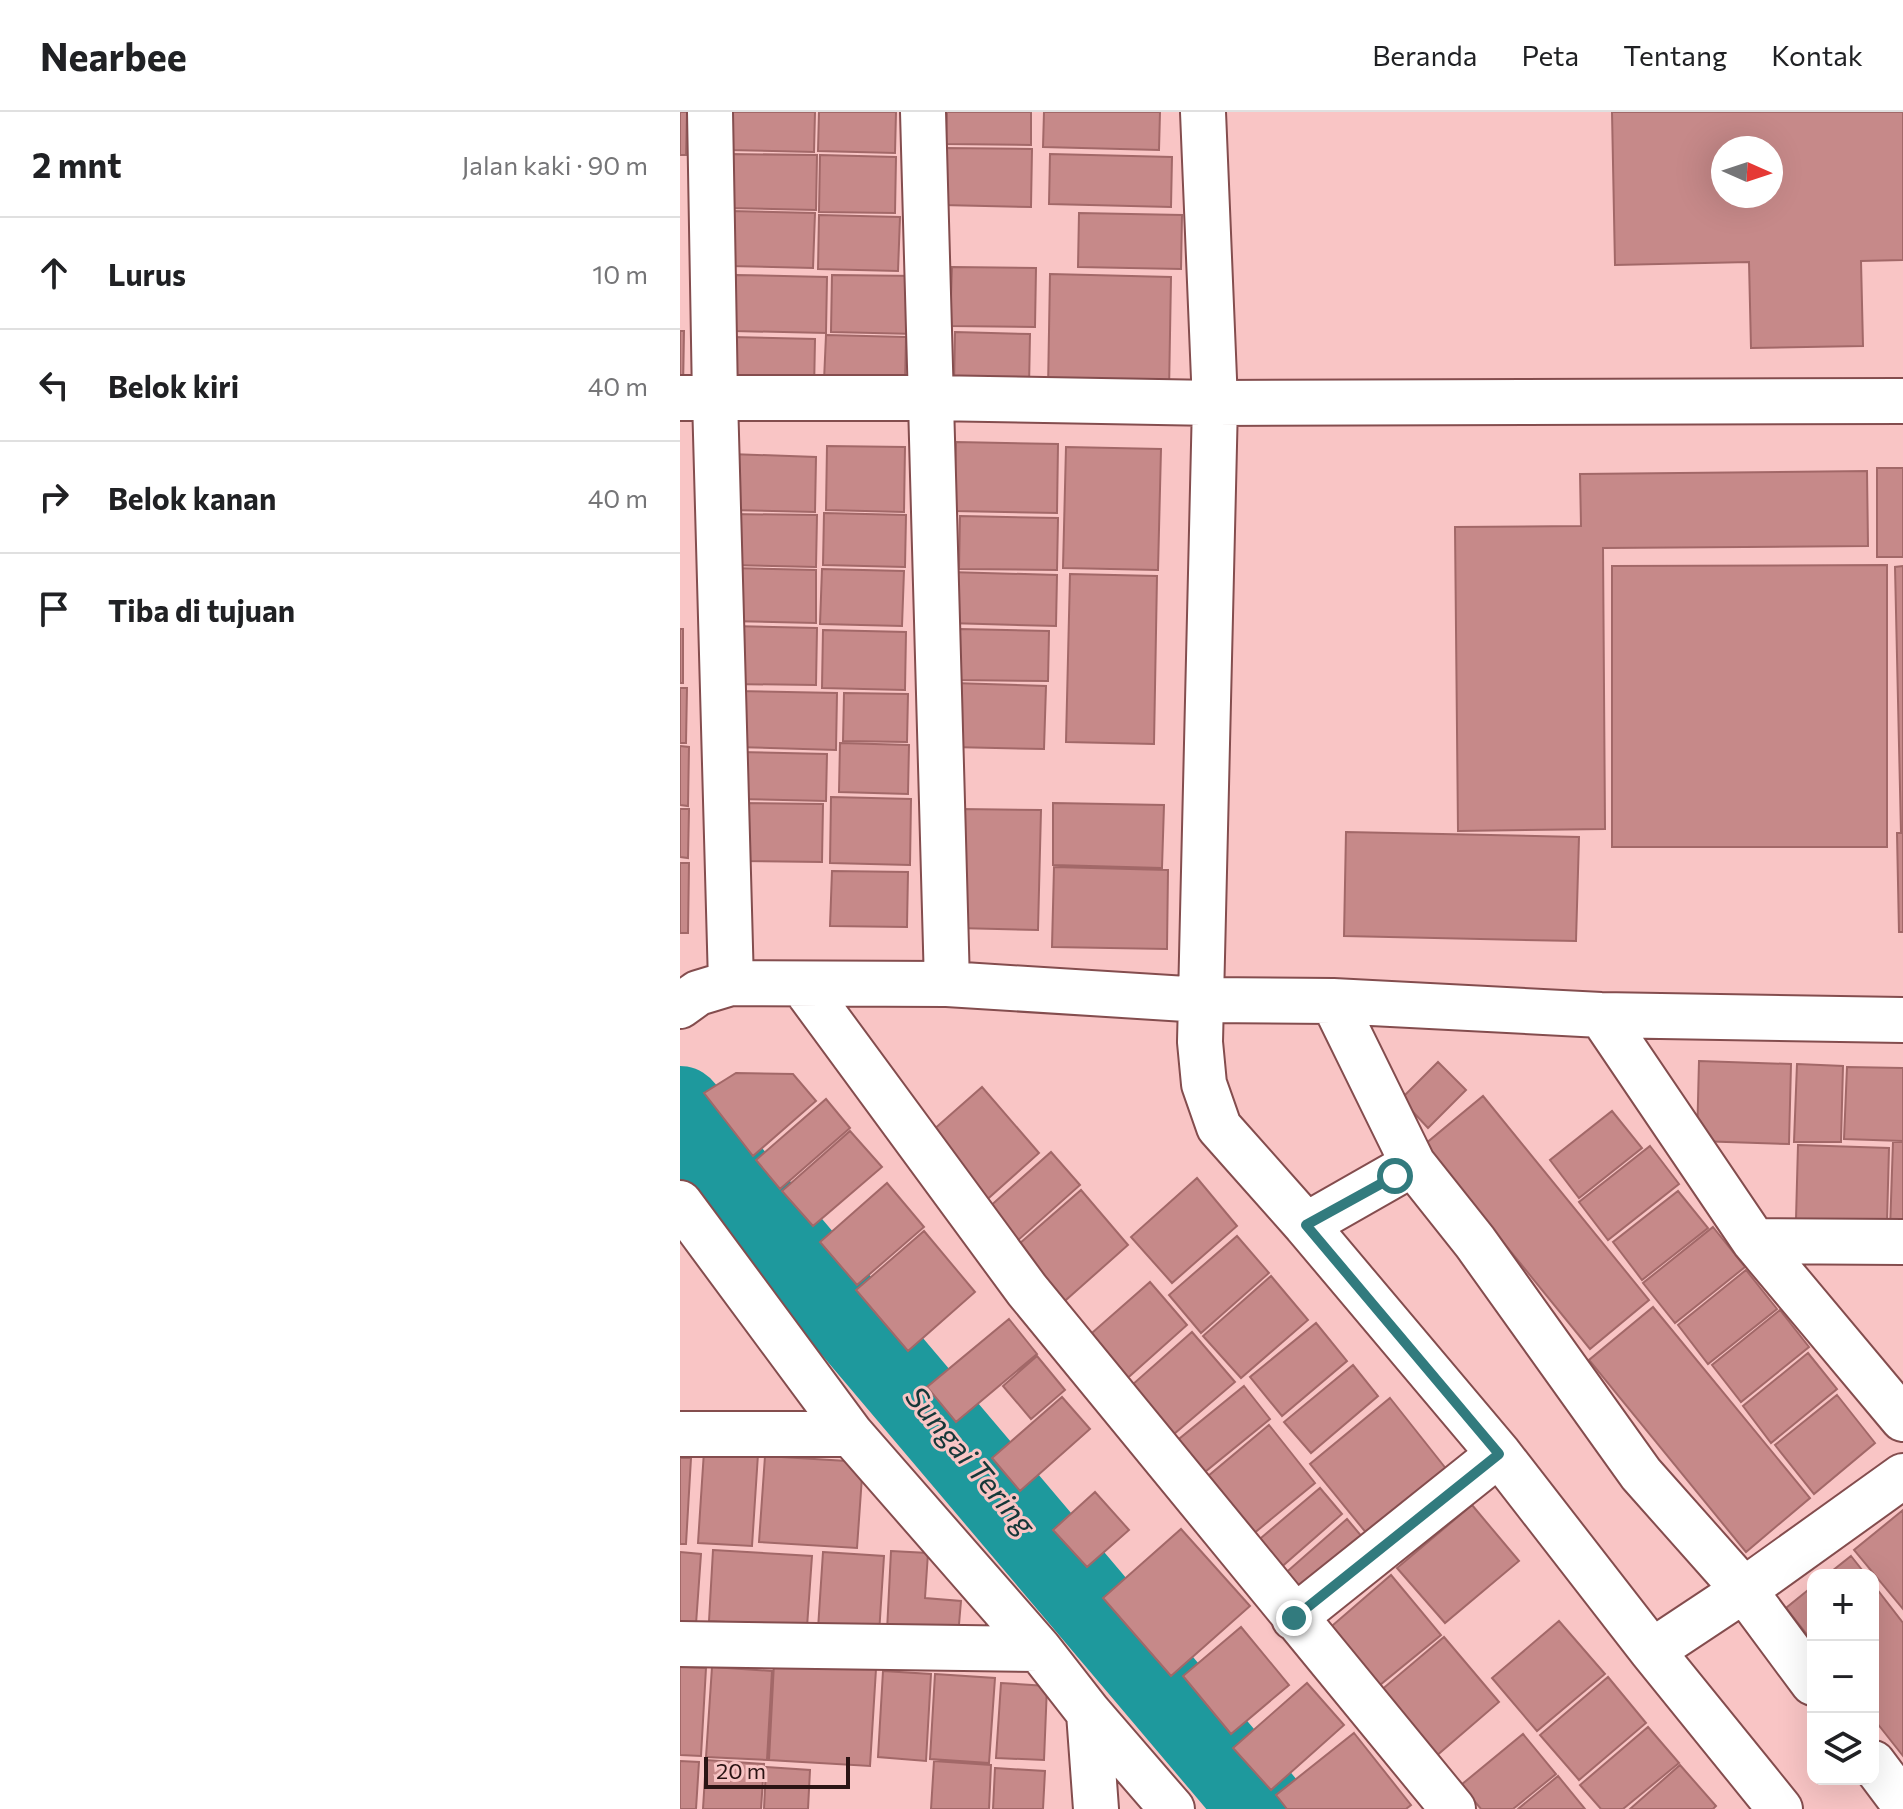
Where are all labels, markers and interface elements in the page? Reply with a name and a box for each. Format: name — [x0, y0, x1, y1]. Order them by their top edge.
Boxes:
text: Nearbee — [40, 32, 187, 79]
text: Beranda — [1372, 38, 1477, 72]
text: Peta — [1521, 38, 1579, 72]
text: Tentang — [1623, 38, 1727, 72]
text: Kontak — [1771, 38, 1863, 72]
north arrow — [1711, 136, 1783, 208]
text: 2 mnt — [32, 143, 122, 185]
text: Jalan kaki · 90 m — [462, 149, 648, 180]
icon: ahead — [32, 251, 76, 295]
text: Lurus — [108, 255, 186, 292]
text: 10 m — [592, 258, 648, 289]
icon: left — [32, 363, 76, 407]
text: Belok kiri — [108, 367, 239, 404]
text: 40 m — [588, 370, 648, 401]
icon: right — [32, 475, 76, 519]
text: Belok kanan — [108, 479, 276, 516]
text: 40 m — [588, 482, 648, 513]
icon: arrive — [32, 587, 76, 631]
text: Tiba di tujuan — [108, 591, 295, 628]
route start — [1377, 1158, 1413, 1194]
water label: Sungai Tering — [899, 1378, 1046, 1543]
map controls — [1807, 1569, 1879, 1785]
button: + — [1807, 1569, 1879, 1641]
route end — [1276, 1600, 1312, 1636]
button: − — [1807, 1641, 1879, 1713]
button: layers — [1807, 1713, 1879, 1785]
scale bar — [704, 1753, 850, 1789]
text: 20 m — [716, 1757, 766, 1784]

